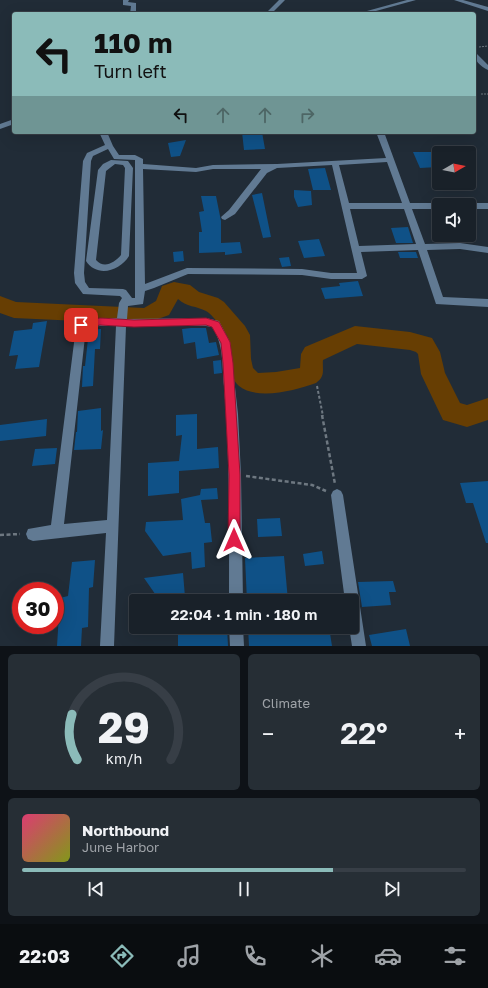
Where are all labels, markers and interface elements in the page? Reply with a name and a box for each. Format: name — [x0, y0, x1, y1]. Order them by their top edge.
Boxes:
text: 110 m — [94, 26, 173, 59]
icon: left — [28, 28, 80, 80]
text: Turn left — [94, 60, 167, 82]
icon: left — [170, 104, 192, 126]
icon: ahead — [212, 104, 234, 126]
icon: ahead — [254, 104, 276, 126]
icon: right — [296, 104, 318, 126]
north arrow — [432, 146, 476, 190]
map controls — [432, 146, 476, 242]
button: sound — [432, 198, 476, 242]
pin — [64, 308, 98, 342]
icon: arrive — [70, 314, 92, 336]
position arrow — [213, 519, 255, 561]
speed limit sign: 30 — [12, 582, 64, 634]
text: 22:04 · 1 min · 180 m — [171, 605, 317, 623]
text: Climate — [262, 695, 310, 711]
text: 29 — [98, 702, 150, 752]
text: 22° — [340, 715, 388, 751]
text: − — [262, 720, 274, 747]
text: + — [454, 720, 466, 747]
text: km/h — [106, 750, 142, 767]
text: Northbound — [82, 821, 169, 839]
text: June Harbor — [82, 839, 159, 855]
icon: previous — [85, 878, 107, 900]
icon: pause — [233, 878, 255, 900]
icon: next — [381, 878, 403, 900]
icon: directions — [108, 942, 136, 970]
icon: music — [175, 942, 203, 970]
icon: phone — [241, 942, 269, 970]
icon: climate — [308, 942, 336, 970]
icon: car — [374, 942, 402, 970]
icon: filters — [441, 942, 469, 970]
text: 22:03 — [19, 945, 70, 967]

